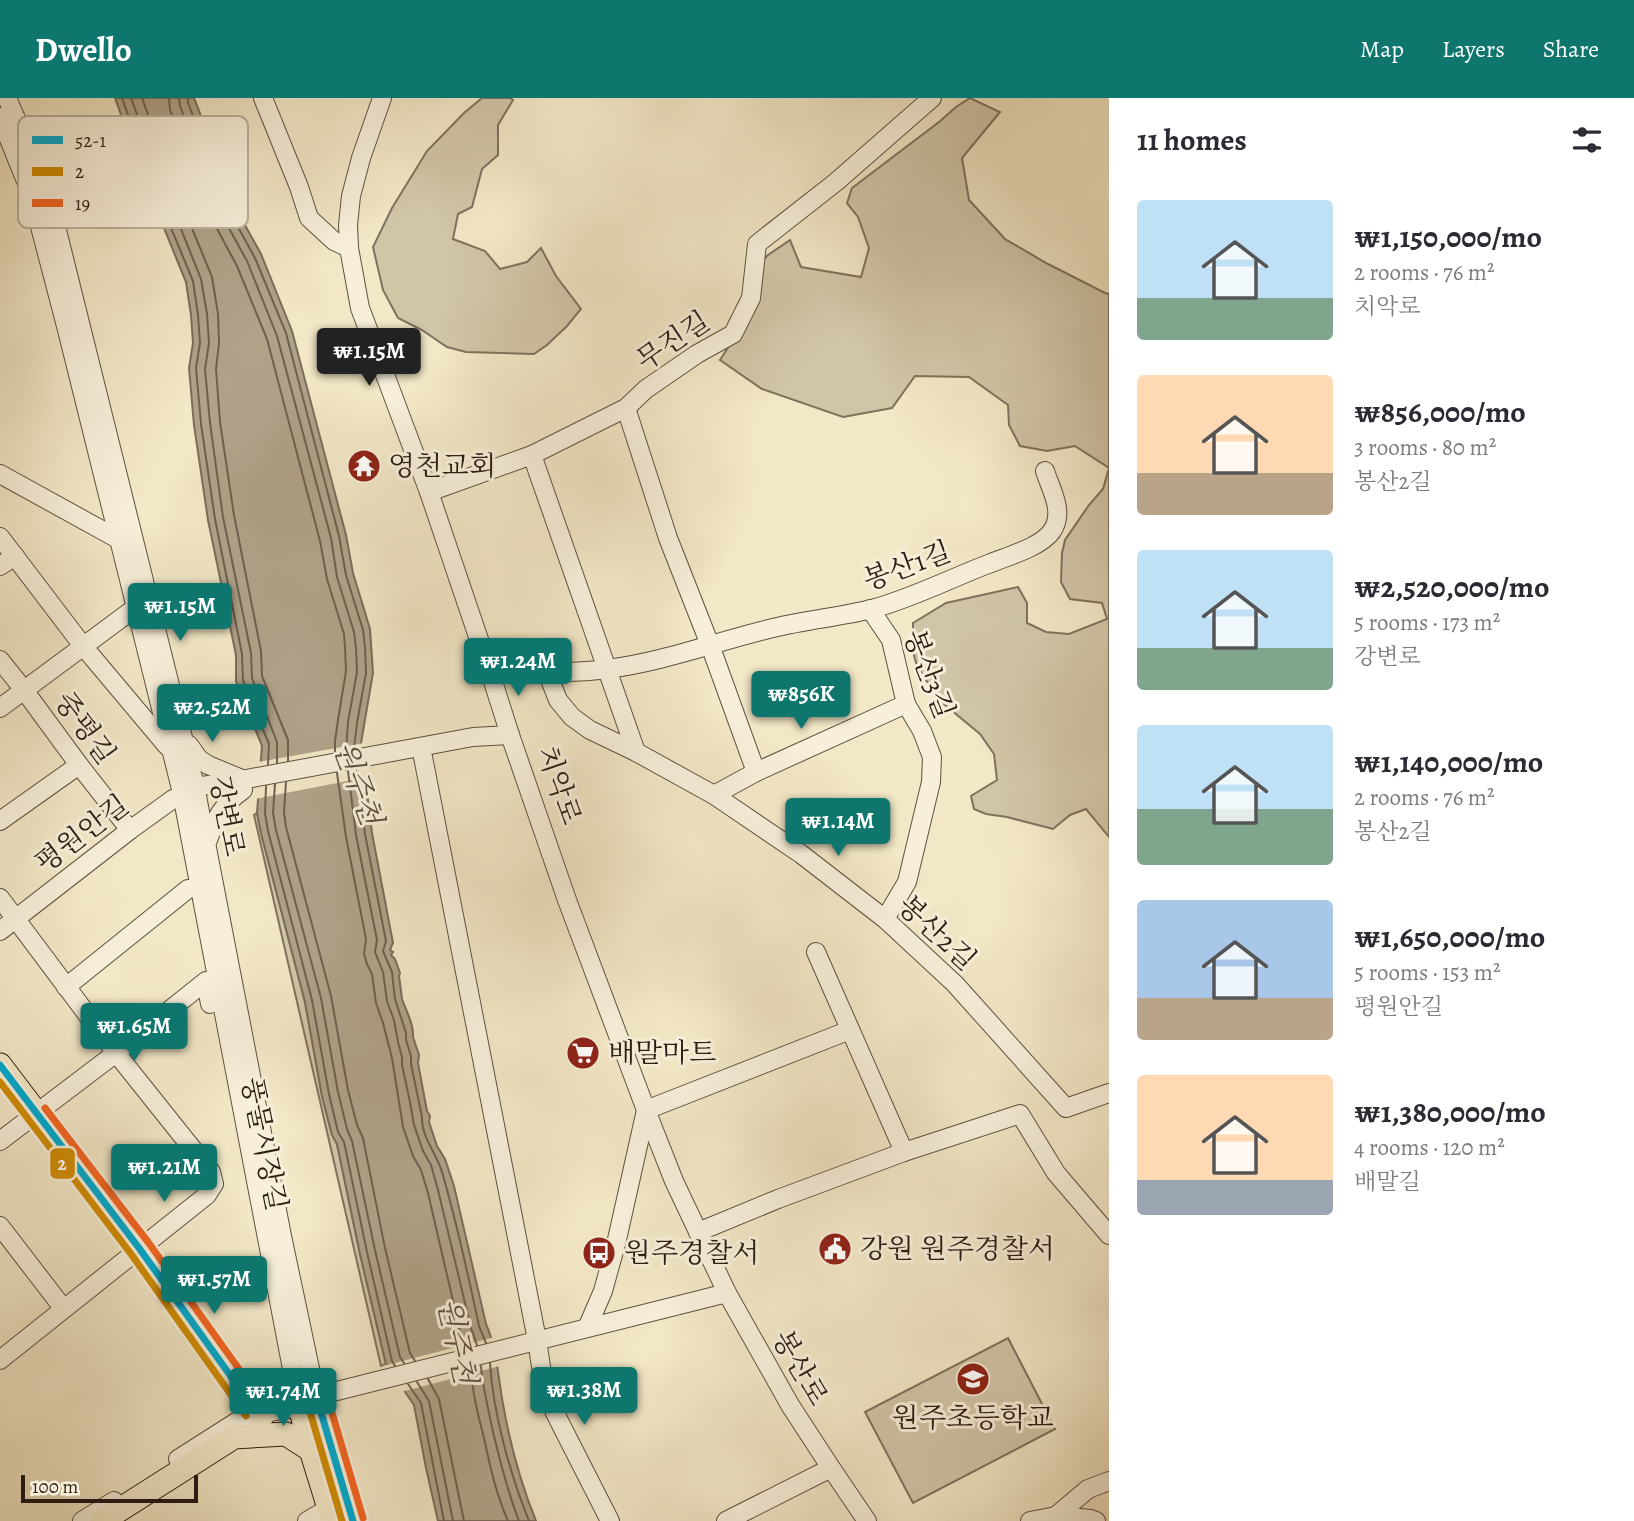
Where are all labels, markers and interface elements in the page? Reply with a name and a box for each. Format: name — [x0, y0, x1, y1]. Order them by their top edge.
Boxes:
text: Dwello — [35, 27, 132, 72]
text: Map — [1360, 33, 1404, 65]
text: Layers — [1442, 33, 1505, 65]
text: Share — [1543, 33, 1599, 65]
legend — [18, 116, 248, 228]
text: 11 homes — [1137, 120, 1247, 160]
icon: filters — [1568, 121, 1606, 159]
text: 52-1 — [75, 128, 106, 154]
text: 2 — [75, 159, 84, 185]
text: 19 — [75, 191, 90, 217]
text: ₩1,150,000/mo — [1354, 217, 1542, 257]
icon: home — [1193, 228, 1277, 312]
text: 2 rooms · 76 m² — [1354, 257, 1495, 288]
text: 치악로 — [1354, 291, 1421, 322]
street label: 무진길 — [629, 303, 717, 379]
pin: ₩1.15M — [312, 328, 426, 388]
text: ₩1.15M — [333, 335, 405, 366]
text: ₩856,000/mo — [1354, 392, 1526, 432]
icon: home — [1193, 403, 1277, 487]
text: 3 rooms · 80 m² — [1354, 432, 1496, 463]
temple icon: 영천교회 — [345, 447, 383, 485]
place label: 영천교회 — [388, 447, 496, 485]
text: 봉산2길 — [1354, 466, 1432, 497]
street label: 봉산1길 — [858, 533, 956, 599]
text: ₩2,520,000/mo — [1354, 567, 1549, 607]
icon: home — [1193, 578, 1277, 662]
pin: ₩1.15M — [123, 584, 237, 643]
text: ₩1.15M — [144, 590, 216, 621]
text: 5 rooms · 173 m² — [1354, 607, 1500, 638]
street label: 봉산3길 — [895, 624, 963, 724]
pin: ₩1.24M — [461, 638, 575, 698]
text: 강변로 — [1354, 641, 1421, 672]
text: ₩1.24M — [480, 645, 556, 676]
pin: ₩856K — [752, 672, 850, 731]
text: ₩856K — [767, 678, 835, 709]
street label: 중평길 — [46, 684, 124, 772]
pin: ₩2.52M — [155, 684, 269, 744]
text: ₩2.52M — [173, 691, 251, 722]
water label: 원주천 — [324, 735, 392, 833]
street label: 치악로 — [528, 740, 590, 830]
text: ₩1,140,000/mo — [1354, 742, 1543, 782]
icon: home — [1193, 753, 1277, 837]
street label: 강변로 — [201, 773, 253, 859]
text: 2 rooms · 76 m² — [1354, 782, 1495, 813]
street label: 평원안길 — [27, 786, 137, 882]
pin: ₩1.14M — [781, 798, 895, 858]
text: ₩1.14M — [801, 805, 875, 836]
text: 봉산2길 — [1354, 816, 1432, 847]
street label: 봉산2길 — [890, 887, 984, 979]
text: ₩1,650,000/mo — [1354, 917, 1545, 957]
icon: home — [1193, 928, 1277, 1012]
text: 5 rooms · 153 m² — [1354, 957, 1501, 988]
text: 평원안길 — [1354, 991, 1443, 1022]
pin: ₩1.65M — [77, 1004, 191, 1063]
text: ₩1.65M — [97, 1010, 171, 1041]
supermarket icon: 배말마트 — [564, 1034, 602, 1072]
place label: 배말마트 — [608, 1034, 716, 1072]
street label: 풍물시장길 — [232, 1074, 296, 1214]
text: ₩1,380,000/mo — [1354, 1092, 1546, 1132]
icon: home — [1193, 1103, 1277, 1187]
text: 4 rooms · 120 m² — [1354, 1132, 1505, 1163]
pin: ₩1.21M — [107, 1144, 221, 1204]
line badge: 2 — [49, 1147, 76, 1180]
text: 2 — [57, 1151, 67, 1177]
text: ₩1.21M — [127, 1151, 201, 1182]
text: 배말길 — [1354, 1166, 1421, 1197]
public building icon: 강원 원주경찰서 — [816, 1230, 854, 1268]
place label: 강원 원주경찰서 — [860, 1230, 1055, 1268]
bus stop icon: 원주경찰서 — [580, 1234, 618, 1272]
place label: 원주경찰서 — [624, 1234, 759, 1272]
pin: ₩1.57M — [157, 1256, 271, 1316]
text: ₩1.57M — [177, 1263, 251, 1294]
water label: 원주천 — [428, 1294, 486, 1390]
street label: 봉산로 — [763, 1323, 837, 1413]
school or university icon: 원주초등학교 — [954, 1360, 992, 1398]
pin: ₩1.74M — [226, 1368, 340, 1428]
pin: ₩1.38M — [527, 1368, 641, 1427]
text: ₩1.38M — [546, 1374, 622, 1405]
text: ₩1.74M — [245, 1375, 321, 1406]
place label: 원주초등학교 — [892, 1399, 1054, 1437]
scale bar — [21, 1472, 198, 1504]
text: 100 m — [32, 1474, 78, 1500]

